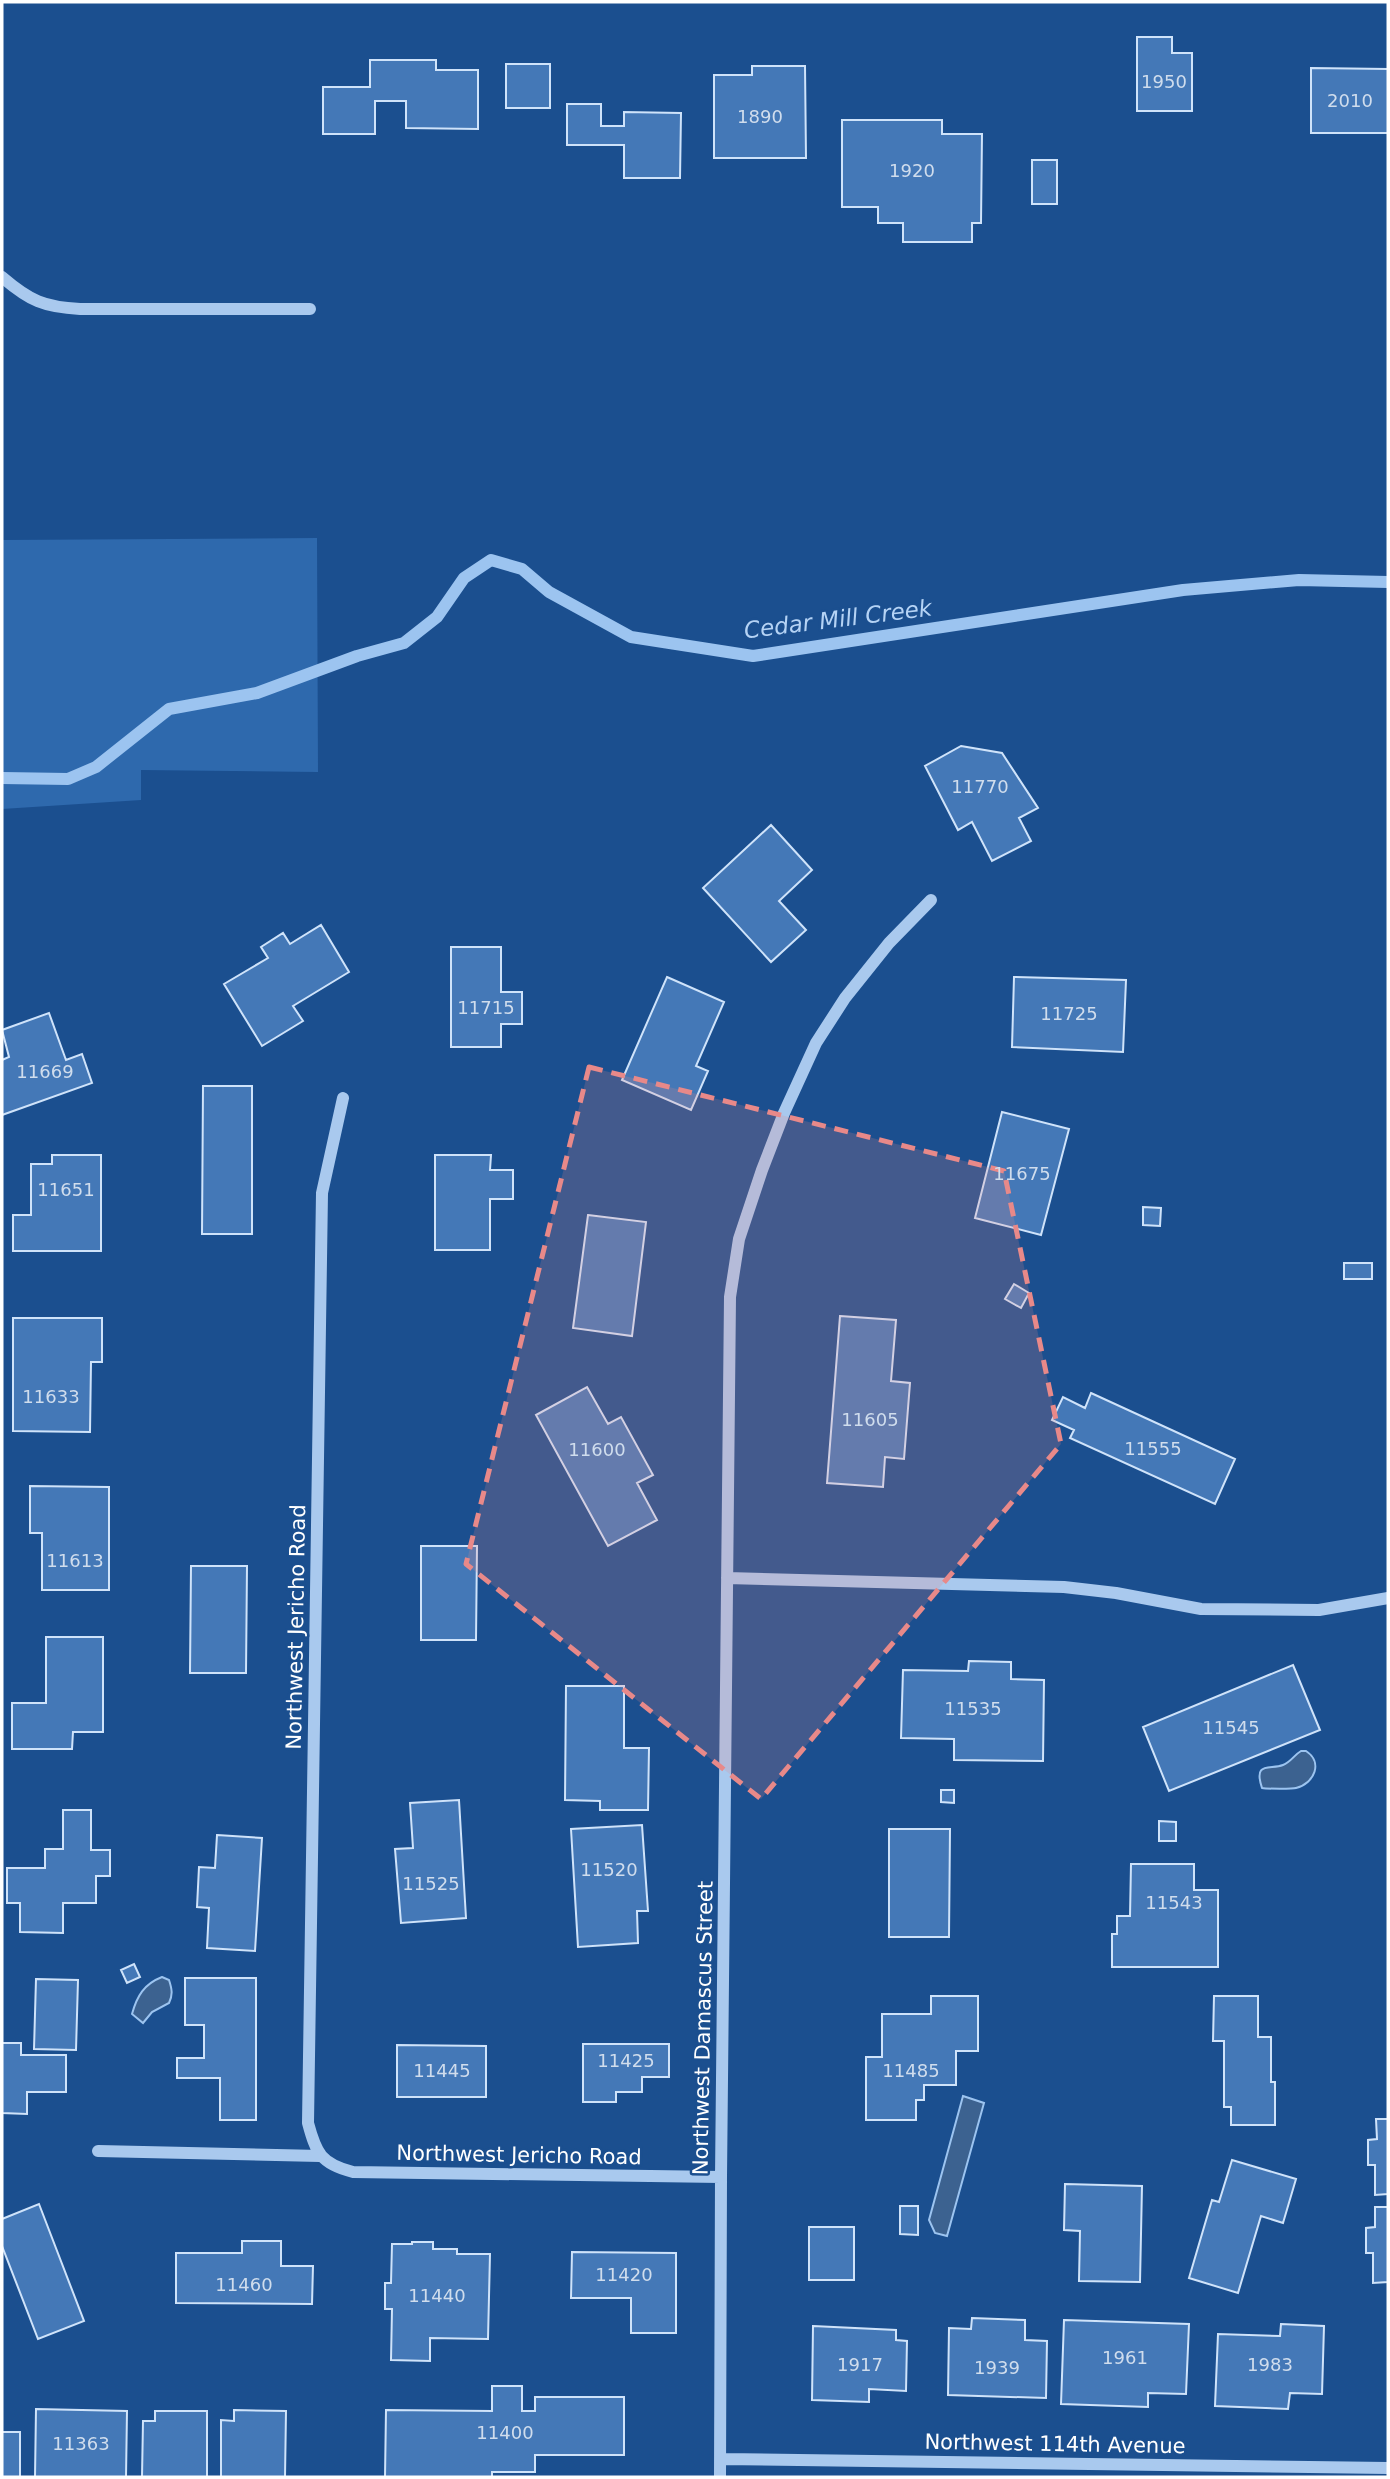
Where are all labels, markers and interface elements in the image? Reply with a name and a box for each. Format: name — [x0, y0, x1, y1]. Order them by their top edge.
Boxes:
house number: 1950 — [1141, 71, 1187, 92]
house number: 2010 — [1327, 90, 1373, 111]
house number: 1890 — [737, 106, 783, 127]
house number: 1920 — [889, 160, 935, 181]
water label: Cedar Mill Creek — [743, 594, 935, 643]
house number: 11770 — [951, 776, 1009, 797]
house number: 11715 — [457, 997, 515, 1018]
house number: 11725 — [1040, 1003, 1098, 1024]
house number: 11669 — [16, 1061, 74, 1082]
house number: 11675 — [993, 1163, 1051, 1184]
house number: 11651 — [37, 1179, 95, 1200]
house number: 11633 — [22, 1386, 80, 1407]
house number: 11605 — [841, 1409, 899, 1430]
house number: 11555 — [1124, 1438, 1182, 1459]
house number: 11600 — [568, 1439, 626, 1460]
street label: Northwest Jericho Road — [282, 1504, 310, 1750]
house number: 11613 — [46, 1550, 104, 1571]
house number: 11535 — [944, 1698, 1002, 1719]
house number: 11545 — [1202, 1717, 1260, 1738]
house number: 11520 — [580, 1859, 638, 1880]
house number: 11525 — [402, 1873, 460, 1894]
street label: Northwest Damascus Street — [688, 1881, 718, 2175]
house number: 11543 — [1145, 1892, 1203, 1913]
house number: 11425 — [597, 2050, 655, 2071]
house number: 11445 — [413, 2060, 471, 2081]
house number: 11485 — [882, 2060, 940, 2081]
street label: Northwest Jericho Road — [396, 2141, 642, 2169]
house number: 11420 — [595, 2264, 653, 2285]
house number: 11460 — [215, 2274, 273, 2295]
house number: 11440 — [408, 2285, 466, 2306]
house number: 1961 — [1102, 2347, 1148, 2368]
house number: 1917 — [837, 2354, 883, 2375]
house number: 1983 — [1247, 2354, 1293, 2375]
house number: 1939 — [974, 2357, 1020, 2378]
house number: 11400 — [476, 2422, 534, 2443]
street label: Northwest 114th Avenue — [924, 2430, 1186, 2458]
house number: 11363 — [52, 2433, 110, 2454]

